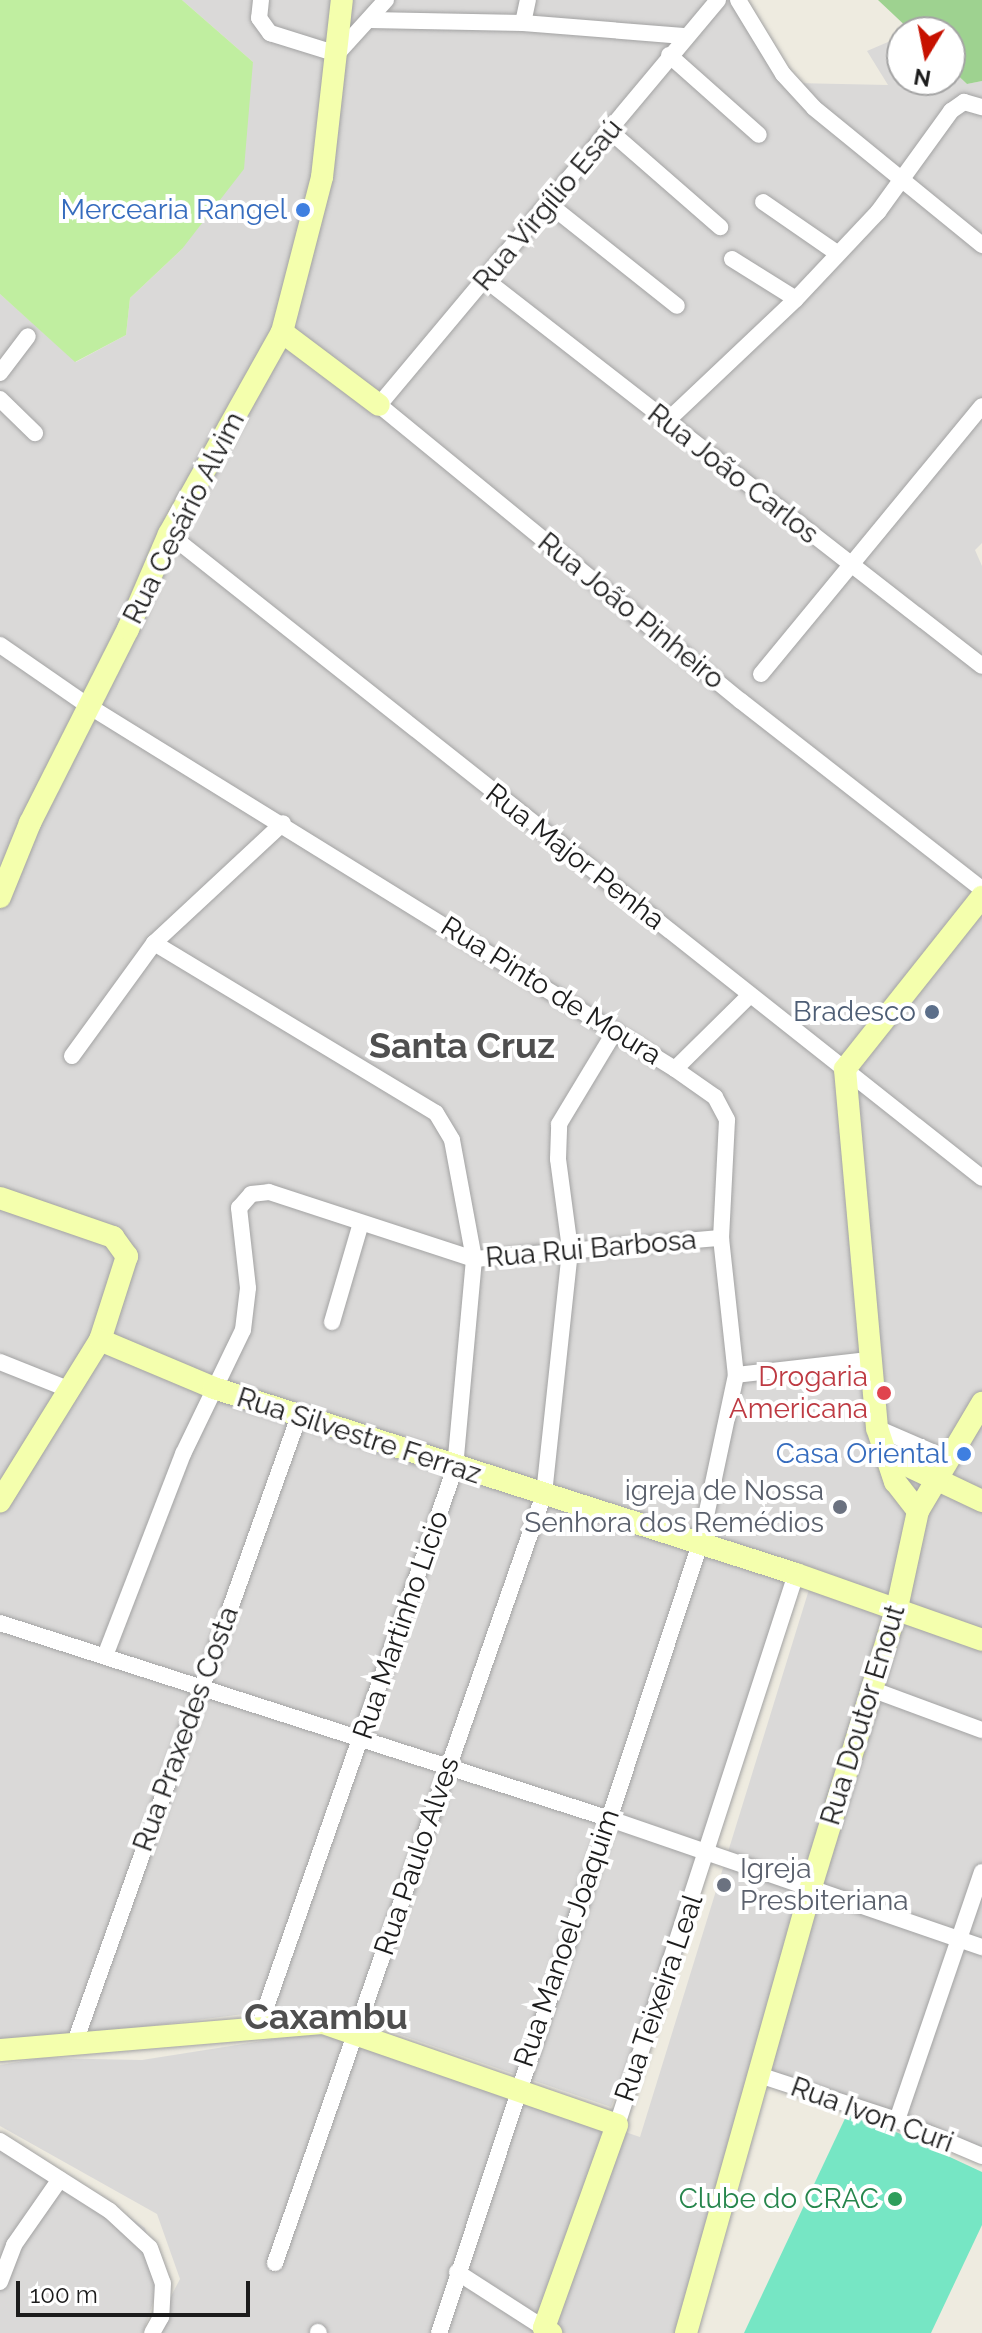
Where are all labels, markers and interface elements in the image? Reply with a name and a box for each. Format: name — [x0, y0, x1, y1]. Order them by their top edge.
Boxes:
north arrow — [886, 16, 966, 96]
text: N — [912, 63, 933, 92]
street label: Rua Virgílio Esaú — [466, 112, 630, 298]
place label: Mercearia Rangel — [61, 193, 287, 227]
marker: Mercearia Rangel — [294, 201, 312, 219]
street label: Rua João Carlos — [641, 397, 825, 551]
street label: Rua Cesário Alvim — [116, 406, 252, 630]
street label: Rua João Pinheiro — [531, 525, 731, 697]
street label: Rua Major Penha — [479, 777, 671, 937]
street label: Rua Pinto de Moura — [435, 910, 667, 1072]
place label: Bradesco — [793, 995, 916, 1029]
marker: Bradesco — [923, 1003, 941, 1021]
district label: Santa Cruz — [369, 1024, 555, 1068]
street label: Rua Rui Barbosa — [484, 1223, 698, 1275]
place label: Drogaria Americana — [729, 1360, 868, 1426]
street label: Rua Silvestre Ferraz — [233, 1381, 485, 1491]
marker: Drogaria Americana — [875, 1384, 893, 1402]
place label: Casa Oriental — [776, 1437, 948, 1471]
marker: Casa Oriental — [955, 1445, 973, 1463]
place label: igreja de Nossa Senhora dos Remédios — [524, 1474, 824, 1540]
marker: igreja de Nossa Senhora dos Remédios — [831, 1498, 849, 1516]
street label: Rua Martinho Licio — [346, 1506, 456, 1744]
street label: Rua Doutor Enout — [813, 1601, 913, 1829]
street label: Rua Praxedes Costa — [126, 1602, 246, 1856]
street label: Rua Paulo Alves — [367, 1752, 467, 1960]
street label: Rua Manoel Joaquim — [507, 1804, 627, 2072]
place label: Igreja Presbiteriana — [740, 1852, 908, 1918]
marker: Igreja Presbiteriana — [715, 1876, 733, 1894]
street label: Rua Teixeira Leal — [608, 1890, 710, 2106]
district label: Caxambu — [244, 1995, 408, 2039]
street label: Rua Ivon Curi — [786, 2070, 958, 2160]
place label: Clube do CRAC — [679, 2182, 879, 2216]
marker: Clube do CRAC — [886, 2190, 904, 2208]
scale bar — [20, 2265, 254, 2315]
text: 100 m — [30, 2280, 98, 2309]

